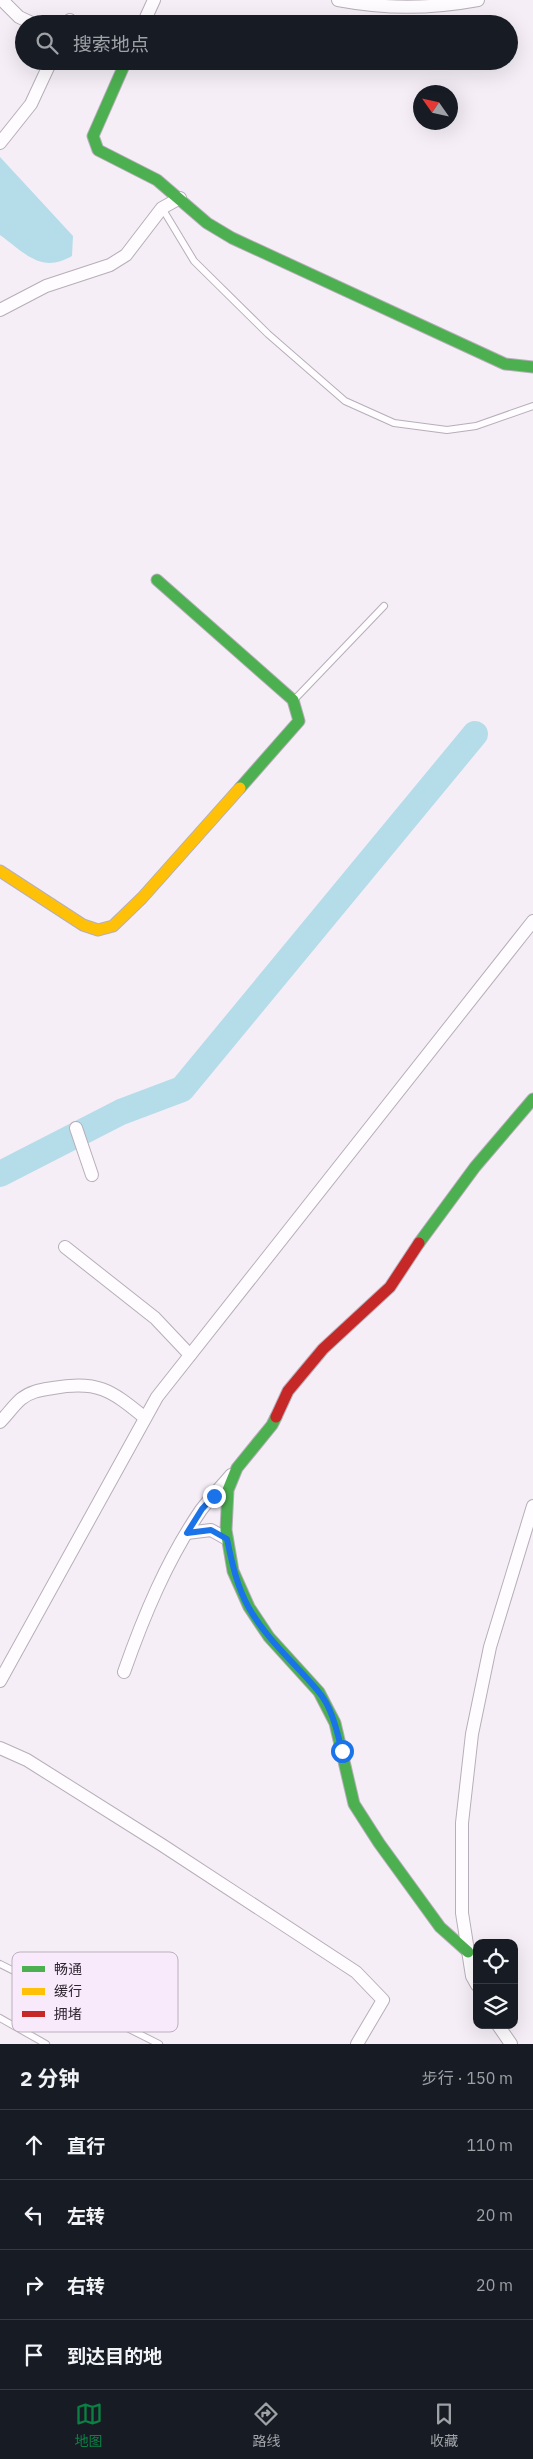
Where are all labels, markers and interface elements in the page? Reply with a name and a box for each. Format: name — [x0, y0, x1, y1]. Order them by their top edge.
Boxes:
search box — [15, 15, 518, 70]
icon: search — [33, 29, 61, 57]
text: 搜索地点 — [73, 32, 149, 56]
north arrow — [413, 85, 458, 130]
route end — [203, 1485, 226, 1508]
route start — [331, 1740, 354, 1763]
map controls — [473, 1939, 518, 2029]
button: locate — [473, 1939, 518, 1984]
legend — [12, 1952, 178, 2032]
text: 畅通 — [54, 1960, 82, 1978]
text: 缓行 — [54, 1982, 82, 2000]
button: layers — [473, 1984, 518, 2029]
text: 拥堵 — [54, 2005, 82, 2023]
text: 2 分钟 — [20, 2064, 80, 2092]
text: 步行 · 150 m — [422, 2068, 513, 2088]
icon: ahead — [20, 2131, 48, 2159]
text: 直行 — [67, 2134, 105, 2158]
text: 110 m — [466, 2135, 513, 2155]
icon: left — [20, 2201, 48, 2229]
text: 左转 — [67, 2204, 105, 2228]
text: 20 m — [476, 2205, 513, 2225]
icon: right — [20, 2271, 48, 2299]
text: 右转 — [67, 2274, 105, 2298]
text: 20 m — [476, 2275, 513, 2295]
icon: arrive — [20, 2341, 48, 2369]
text: 到达目的地 — [67, 2344, 162, 2368]
tab: 地图 — [75, 2400, 103, 2450]
tab: 路线 — [252, 2400, 280, 2450]
tab: 收藏 — [430, 2400, 458, 2450]

